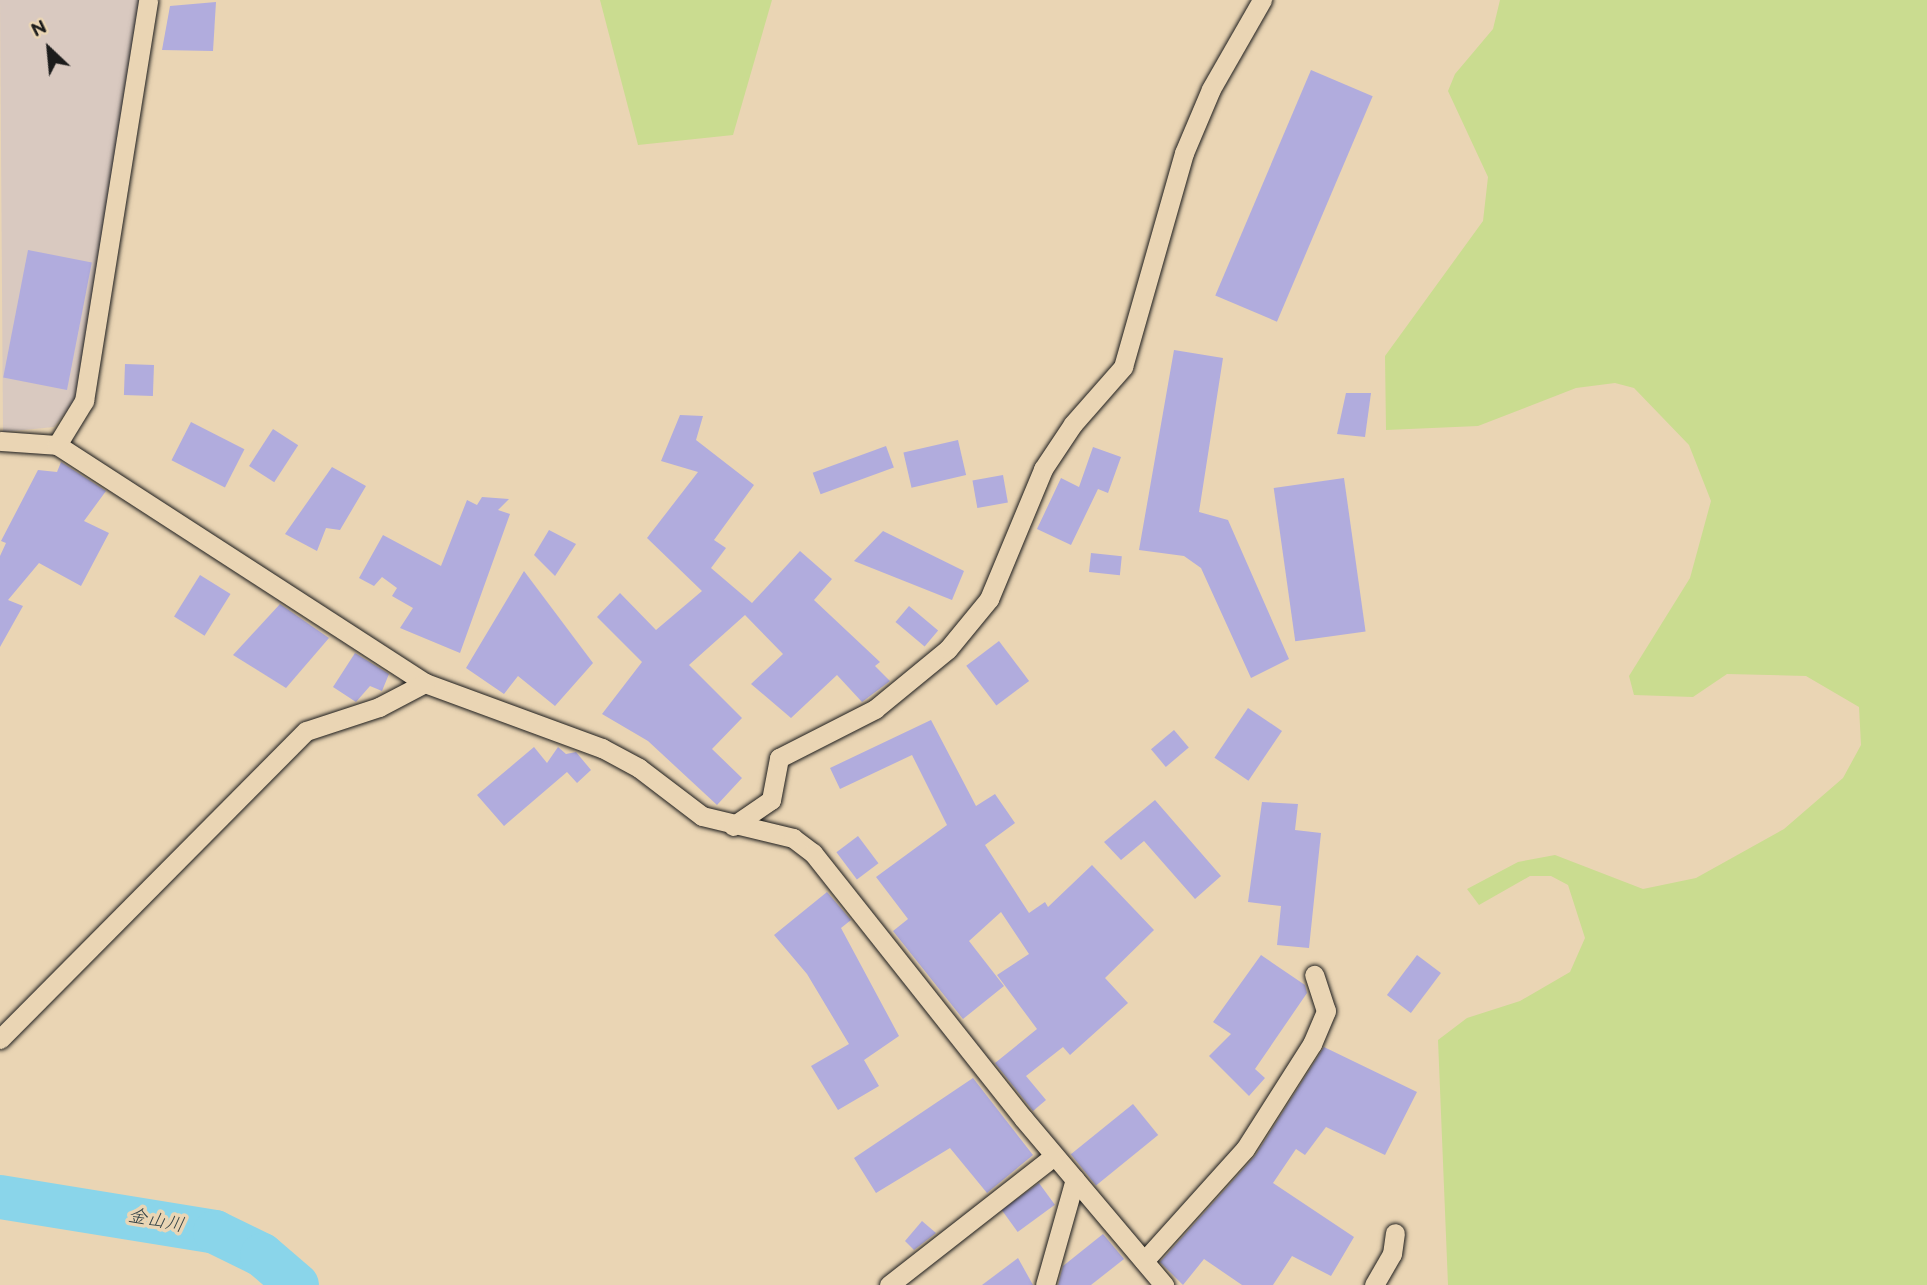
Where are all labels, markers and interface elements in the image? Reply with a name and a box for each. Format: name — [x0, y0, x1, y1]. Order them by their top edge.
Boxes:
north arrow — [14, 14, 84, 84]
text: N — [28, 16, 51, 43]
water label: 金山川 — [126, 1204, 186, 1238]

